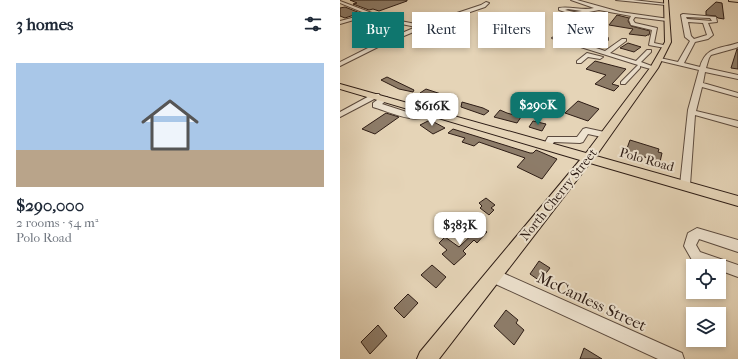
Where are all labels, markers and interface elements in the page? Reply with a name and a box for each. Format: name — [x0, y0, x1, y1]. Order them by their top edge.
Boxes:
chip: Buy — [352, 12, 404, 48]
chip: Rent — [412, 12, 470, 48]
chip: Filters — [478, 12, 545, 48]
chip: New — [553, 12, 608, 48]
icon: filters — [302, 13, 324, 35]
text: 3 homes — [16, 14, 73, 34]
icon: home — [134, 89, 206, 161]
pin: $290K — [510, 92, 566, 126]
pin: $616K — [404, 93, 460, 127]
text: $290K — [519, 97, 557, 112]
text: $616K — [414, 98, 450, 113]
street label: North Cherry Street — [517, 145, 600, 243]
street label: Polo Road — [618, 145, 677, 175]
text: $290,000 — [16, 195, 84, 215]
pin: $383K — [432, 212, 488, 246]
text: 2 rooms · 54 m² — [16, 215, 98, 230]
text: $383K — [443, 217, 477, 232]
text: Polo Road — [16, 230, 72, 245]
map controls — [686, 259, 726, 347]
button: locate — [686, 259, 726, 299]
street label: McCanless Street — [534, 268, 650, 335]
button: layers — [686, 307, 726, 347]

